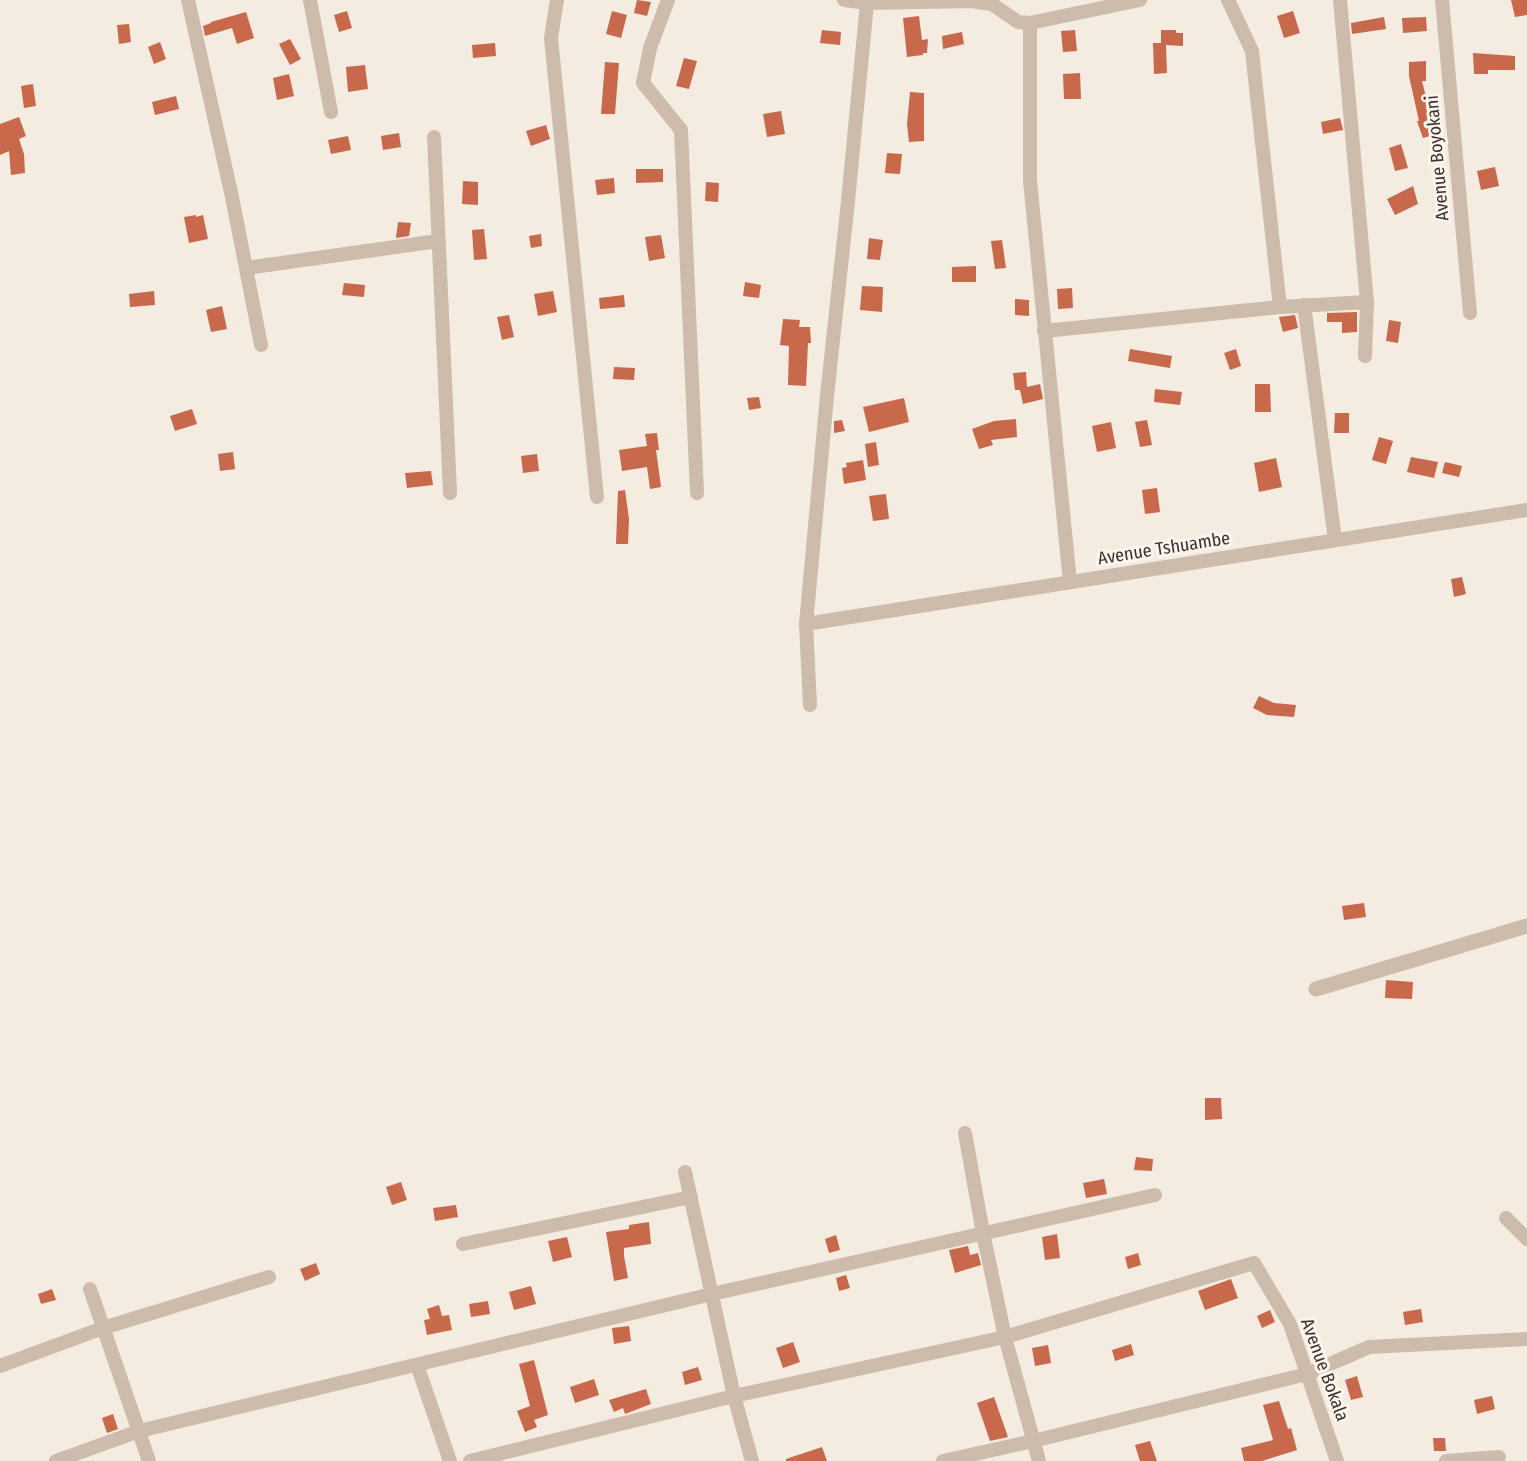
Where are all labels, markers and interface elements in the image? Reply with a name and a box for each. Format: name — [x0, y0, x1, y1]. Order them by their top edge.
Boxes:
street label: Avenue Boyokani — [1422, 94, 1454, 222]
street label: Avenue Tshuambe — [1096, 528, 1232, 570]
street label: Avenue Bokala — [1295, 1316, 1353, 1424]

